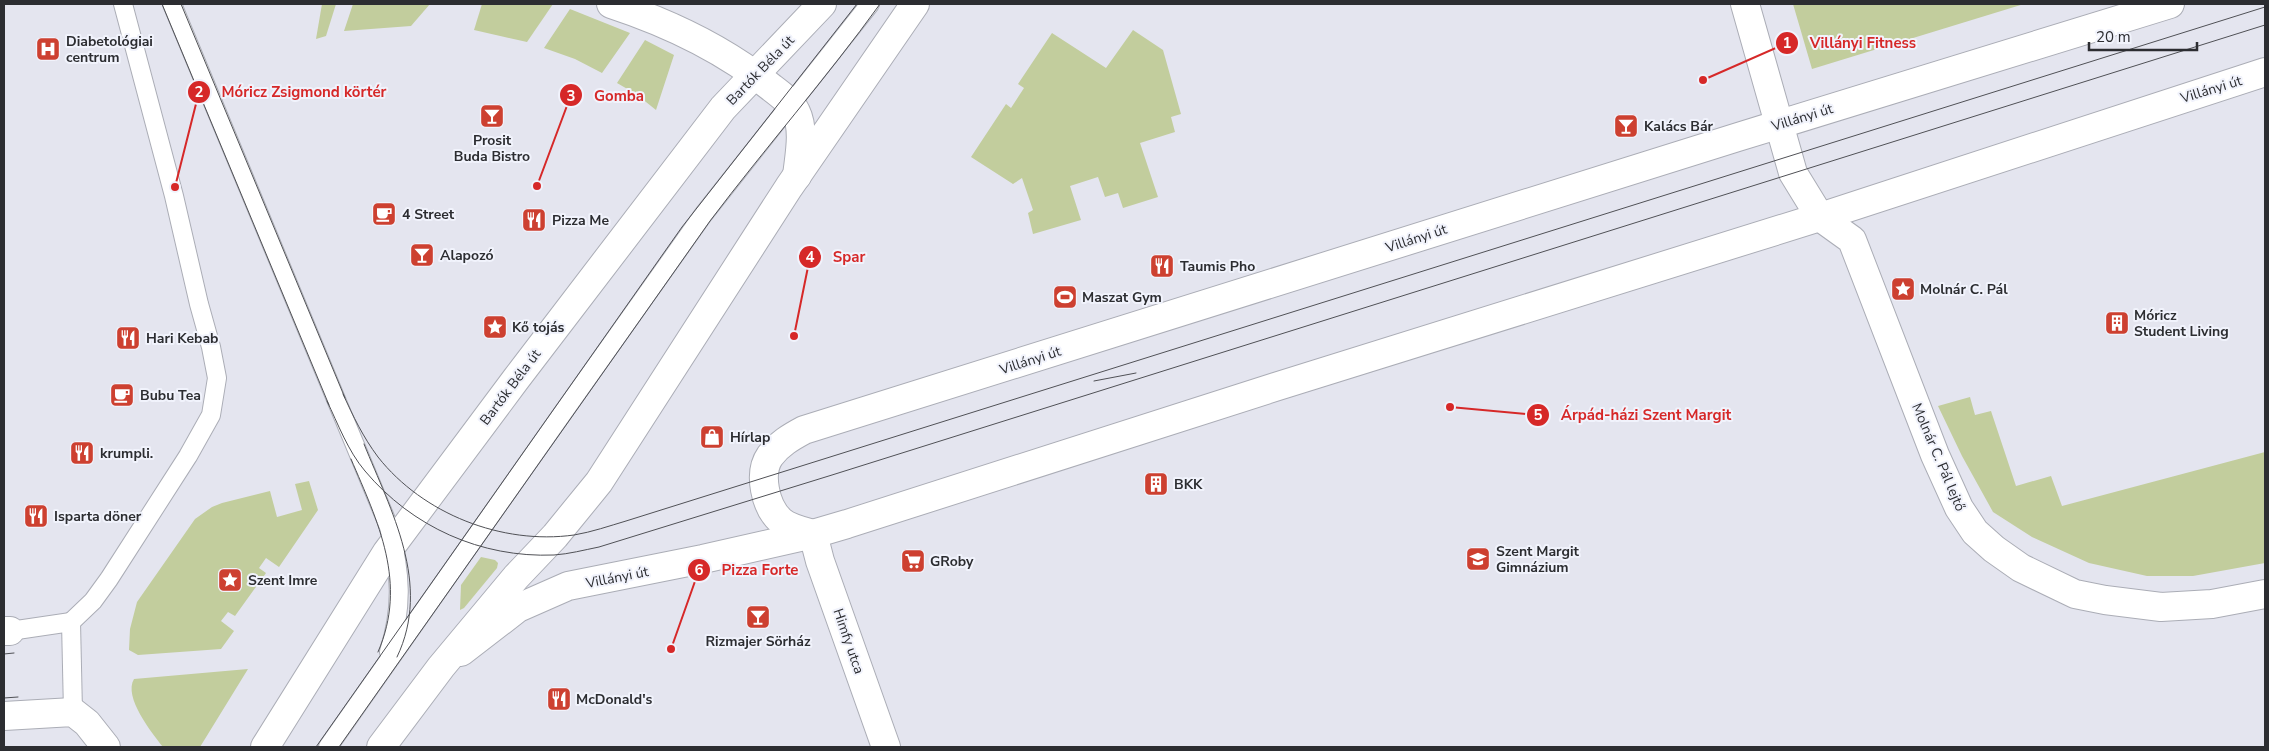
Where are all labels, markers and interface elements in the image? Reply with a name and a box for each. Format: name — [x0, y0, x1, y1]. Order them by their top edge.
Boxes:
scale bar — [2089, 20, 2196, 52]
text: 20 m — [2096, 27, 2131, 47]
callout: Villányi Fitness — [1775, 28, 1926, 58]
street label: Bartók Béla út — [722, 31, 799, 109]
place label: Diabetológiai centrum — [66, 32, 153, 67]
text: 1 — [1782, 33, 1792, 53]
text: Villányi Fitness — [1809, 33, 1916, 53]
hospital icon: Diabetológiai centrum — [35, 36, 61, 62]
street label: Villányi út — [2177, 71, 2244, 108]
callout: Móricz Zsigmond körtér — [187, 77, 397, 107]
callout: Gomba — [559, 80, 654, 110]
text: 2 — [194, 82, 204, 102]
text: Móricz Zsigmond körtér — [222, 82, 387, 102]
text: 3 — [566, 86, 576, 106]
text: Gomba — [594, 86, 644, 106]
street label: Villányi út — [1768, 99, 1835, 136]
bar icon: Prosit Buda Bistro — [479, 103, 505, 129]
bar icon: Kalács Bár — [1613, 113, 1639, 139]
place label: Kalács Bár — [1644, 117, 1714, 136]
place label: Prosit Buda Bistro — [454, 131, 530, 166]
cafe icon: 4 Street — [371, 201, 397, 227]
place label: 4 Street — [402, 205, 455, 224]
restaurant icon: Pizza Me — [521, 207, 547, 233]
place label: Pizza Me — [552, 211, 609, 230]
street label: Villányi út — [1382, 220, 1449, 258]
bar icon: Alapozó — [409, 242, 435, 268]
callout: Spar — [798, 242, 875, 272]
place label: Alapozó — [440, 246, 493, 265]
text: 4 — [805, 247, 815, 267]
text: Spar — [833, 247, 865, 267]
restaurant icon: Taumis Pho — [1149, 253, 1175, 279]
place label: Taumis Pho — [1180, 257, 1255, 276]
place icon: Molnár C. Pál — [1890, 276, 1916, 302]
place label: Molnár C. Pál — [1920, 280, 2008, 299]
sports icon: Maszat Gym — [1052, 284, 1078, 310]
place label: Maszat Gym — [1082, 288, 1162, 307]
place label: Móricz Student Living — [2134, 306, 2229, 341]
building icon: Móricz Student Living — [2104, 310, 2130, 336]
place icon: Kő tojás — [482, 314, 508, 340]
place label: Kő tojás — [512, 318, 565, 337]
restaurant icon: Hari Kebab — [115, 325, 141, 351]
place label: Hari Kebab — [146, 329, 218, 348]
street label: Villányi út — [996, 342, 1063, 380]
street label: Bartók Béla út — [476, 345, 545, 429]
cafe icon: Bubu Tea — [109, 382, 135, 408]
place label: Bubu Tea — [140, 386, 201, 405]
callout: Árpád-házi Szent Margit — [1525, 400, 1741, 430]
street label: Molnár C. Pál lejtő — [1907, 400, 1970, 514]
text: 5 — [1533, 405, 1543, 425]
text: Árpád-házi Szent Margit — [1561, 405, 1731, 425]
shop icon: Hírlap — [699, 424, 725, 450]
place label: Hírlap — [730, 428, 770, 447]
restaurant icon: krumpli. — [69, 440, 95, 466]
place label: krumpli. — [100, 444, 153, 463]
building icon: BKK — [1143, 471, 1169, 497]
place label: BKK — [1174, 475, 1203, 494]
restaurant icon: Isparta döner — [23, 503, 49, 529]
place label: Isparta döner — [54, 507, 142, 526]
place label: Szent Margit Gimnázium — [1496, 542, 1579, 577]
school or university icon: Szent Margit Gimnázium — [1465, 546, 1491, 572]
supermarket icon: GRoby — [900, 548, 926, 574]
place label: GRoby — [930, 552, 974, 571]
callout: Pizza Forte — [687, 555, 809, 585]
text: 6 — [694, 560, 704, 580]
text: Pizza Forte — [722, 560, 798, 580]
street label: Villányi út — [583, 562, 650, 593]
place icon: Szent Imre — [217, 567, 243, 593]
place label: Szent Imre — [248, 571, 318, 590]
bar icon: Rizmajer Sörház — [745, 604, 771, 630]
street label: Himfy utca — [829, 606, 869, 676]
place label: Rizmajer Sörház — [705, 632, 811, 651]
restaurant icon: McDonald's — [546, 686, 572, 712]
place label: McDonald's — [576, 690, 653, 709]

